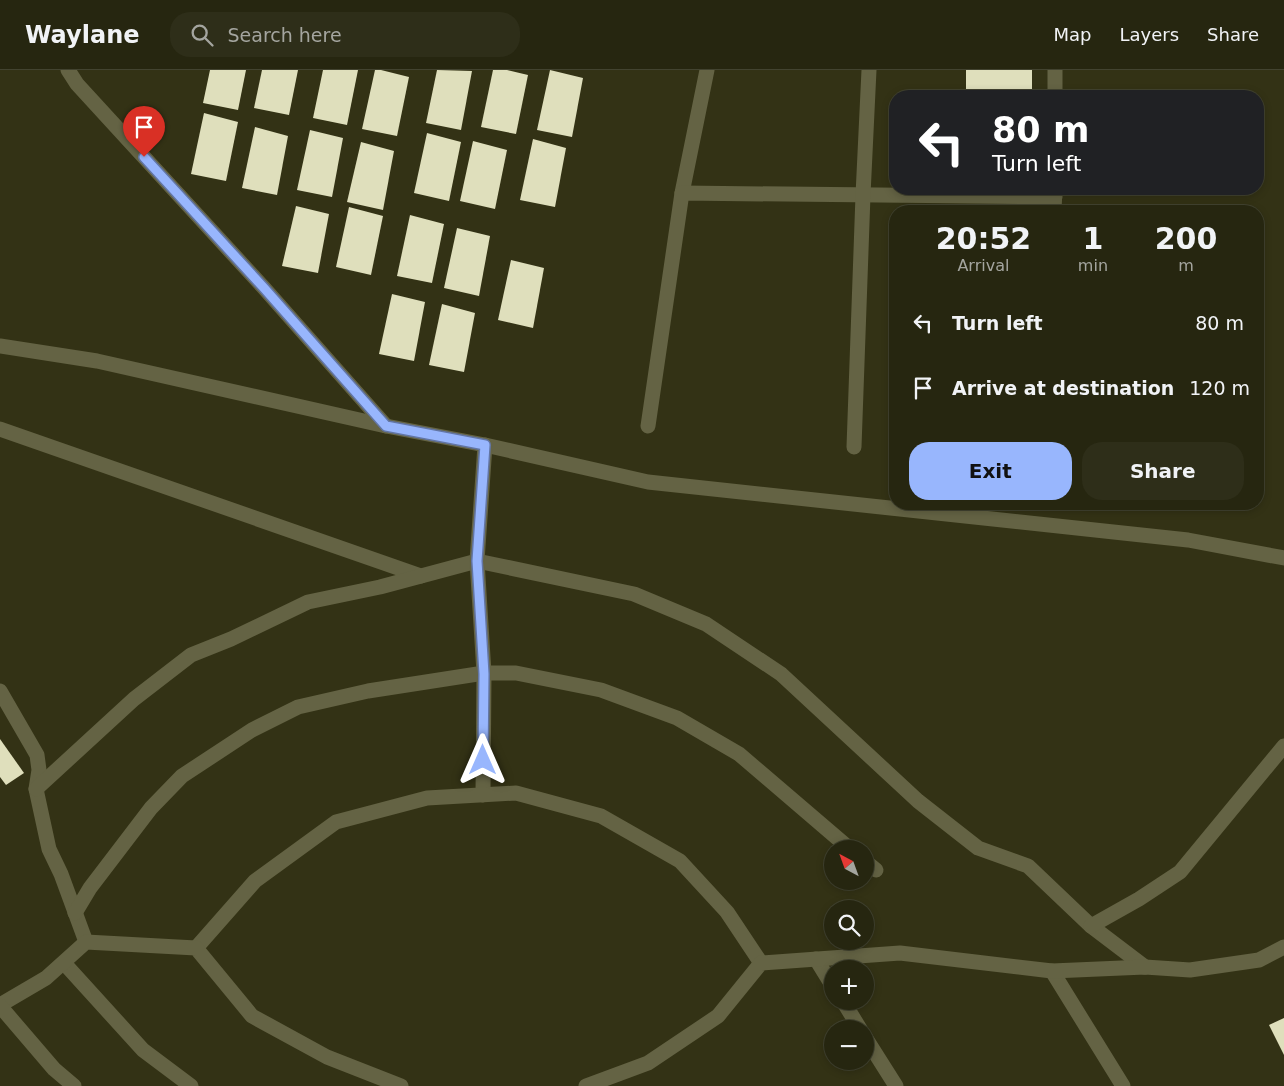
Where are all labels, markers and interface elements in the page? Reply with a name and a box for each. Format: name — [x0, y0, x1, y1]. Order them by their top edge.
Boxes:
search box — [170, 12, 520, 57]
text: Waylane — [25, 21, 140, 49]
icon: search — [188, 21, 216, 49]
text: Search here — [228, 24, 342, 46]
text: Map — [1053, 24, 1091, 45]
text: Layers — [1119, 24, 1179, 45]
text: Share — [1207, 24, 1259, 45]
pin — [123, 106, 165, 157]
icon: left — [909, 110, 974, 175]
text: 80 m — [992, 110, 1089, 150]
icon: arrive — [130, 113, 158, 141]
text: Turn left — [992, 151, 1081, 176]
text: 20:52 — [936, 221, 1031, 256]
text: 1 — [1082, 221, 1103, 256]
text: 200 — [1155, 221, 1217, 256]
text: Arrival — [957, 256, 1009, 275]
text: min — [1078, 256, 1108, 275]
text: m — [1178, 256, 1194, 275]
icon: left — [909, 309, 937, 337]
text: Turn left — [952, 312, 1043, 334]
text: 80 m — [1195, 312, 1244, 334]
icon: arrive — [909, 374, 937, 402]
text: Arrive at destination — [952, 377, 1174, 399]
text: 120 m — [1189, 377, 1250, 399]
button: Exit — [909, 442, 1072, 500]
button: Share — [1082, 442, 1244, 500]
position arrow — [456, 733, 508, 785]
north arrow — [824, 840, 874, 890]
map controls — [824, 840, 874, 1070]
button: search — [824, 900, 874, 950]
button: + — [824, 960, 874, 1010]
button: − — [824, 1020, 874, 1070]

